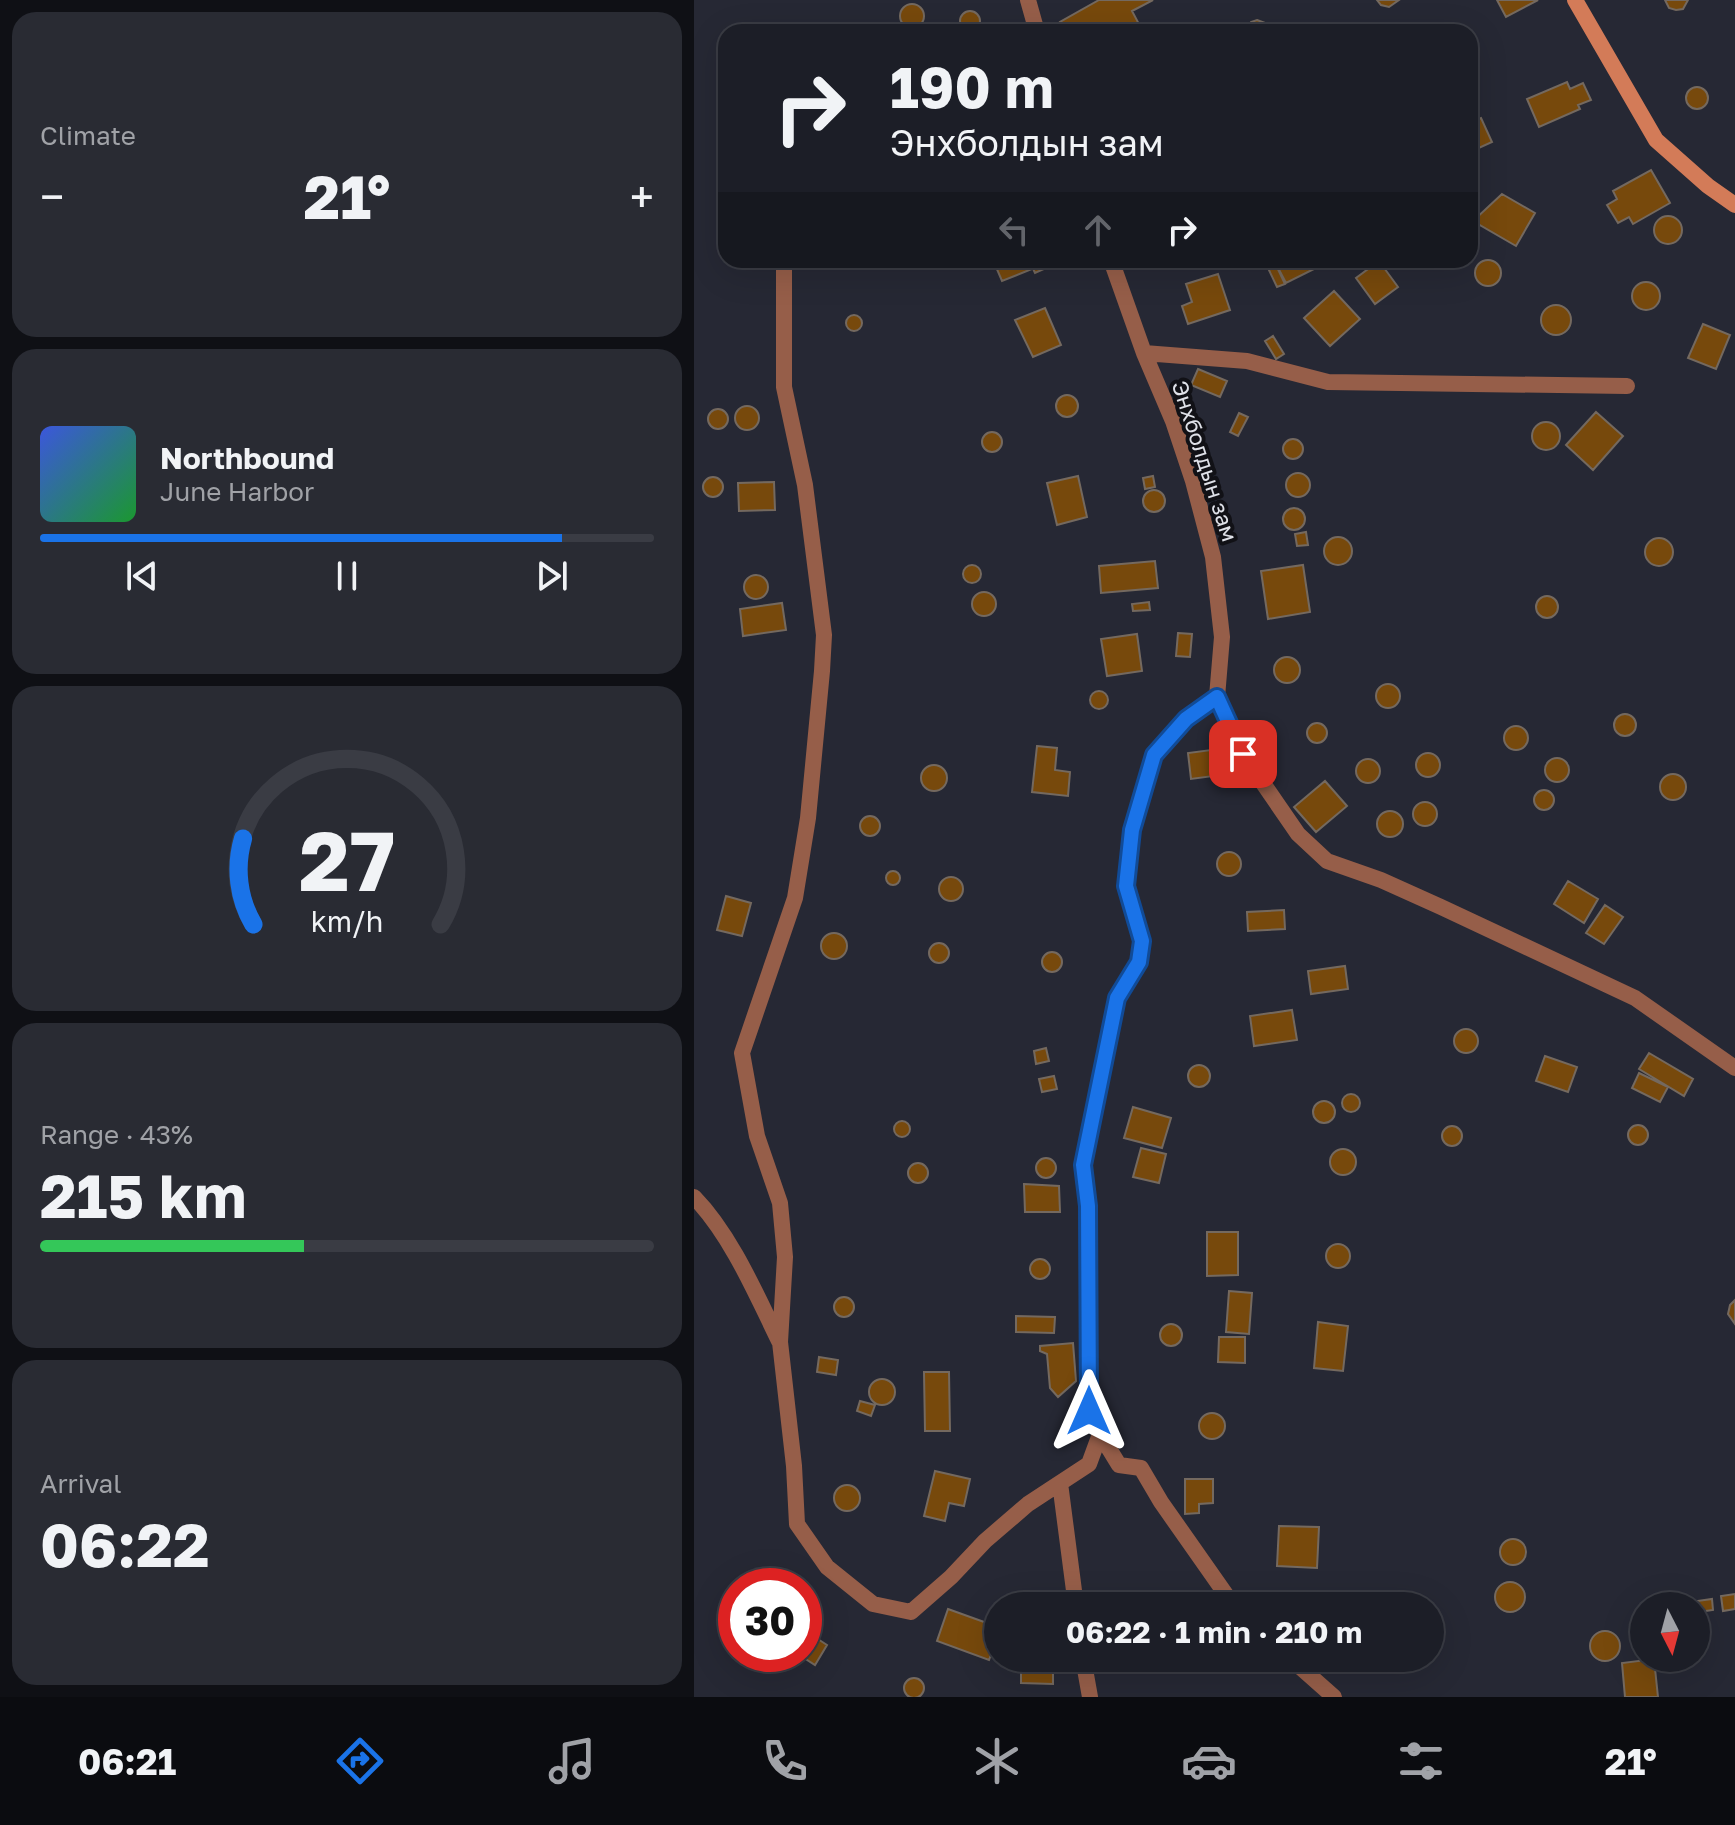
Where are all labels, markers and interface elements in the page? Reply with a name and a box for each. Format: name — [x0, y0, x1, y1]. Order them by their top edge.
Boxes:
text: 190 m — [890, 53, 1054, 120]
icon: right — [758, 56, 862, 160]
text: Climate — [40, 120, 136, 151]
text: Энхболдын зам — [890, 121, 1164, 164]
text: 21° — [304, 160, 390, 232]
text: − — [40, 170, 64, 223]
text: + — [630, 170, 654, 223]
icon: left — [992, 208, 1036, 252]
icon: ahead — [1076, 208, 1120, 252]
icon: right — [1160, 208, 1204, 252]
street label: Энхболдын зам — [1167, 377, 1244, 545]
text: Northbound — [160, 440, 334, 476]
text: June Harbor — [160, 476, 314, 507]
icon: previous — [120, 554, 164, 598]
icon: pause — [325, 554, 369, 598]
icon: next — [530, 554, 574, 598]
pin — [1209, 720, 1277, 788]
icon: arrive — [1221, 732, 1265, 776]
text: 27 — [299, 808, 395, 908]
text: km/h — [311, 904, 383, 938]
text: Range · 43% — [40, 1119, 193, 1150]
text: 215 km — [40, 1159, 246, 1231]
position arrow — [1047, 1369, 1131, 1453]
text: Arrival — [40, 1468, 121, 1499]
text: 06:22 — [40, 1508, 210, 1580]
speed limit sign: 30 — [718, 1568, 822, 1672]
north arrow — [1630, 1592, 1710, 1672]
map controls — [1630, 1592, 1710, 1672]
text: 06:22 · 1 min · 210 m — [1066, 1614, 1362, 1650]
icon: directions — [332, 1733, 388, 1789]
icon: music — [544, 1733, 600, 1789]
icon: phone — [757, 1733, 813, 1789]
icon: climate — [969, 1733, 1025, 1789]
icon: car — [1181, 1733, 1237, 1789]
icon: filters — [1393, 1733, 1449, 1789]
text: 06:21 — [78, 1740, 176, 1783]
text: 21° — [1605, 1740, 1657, 1783]

